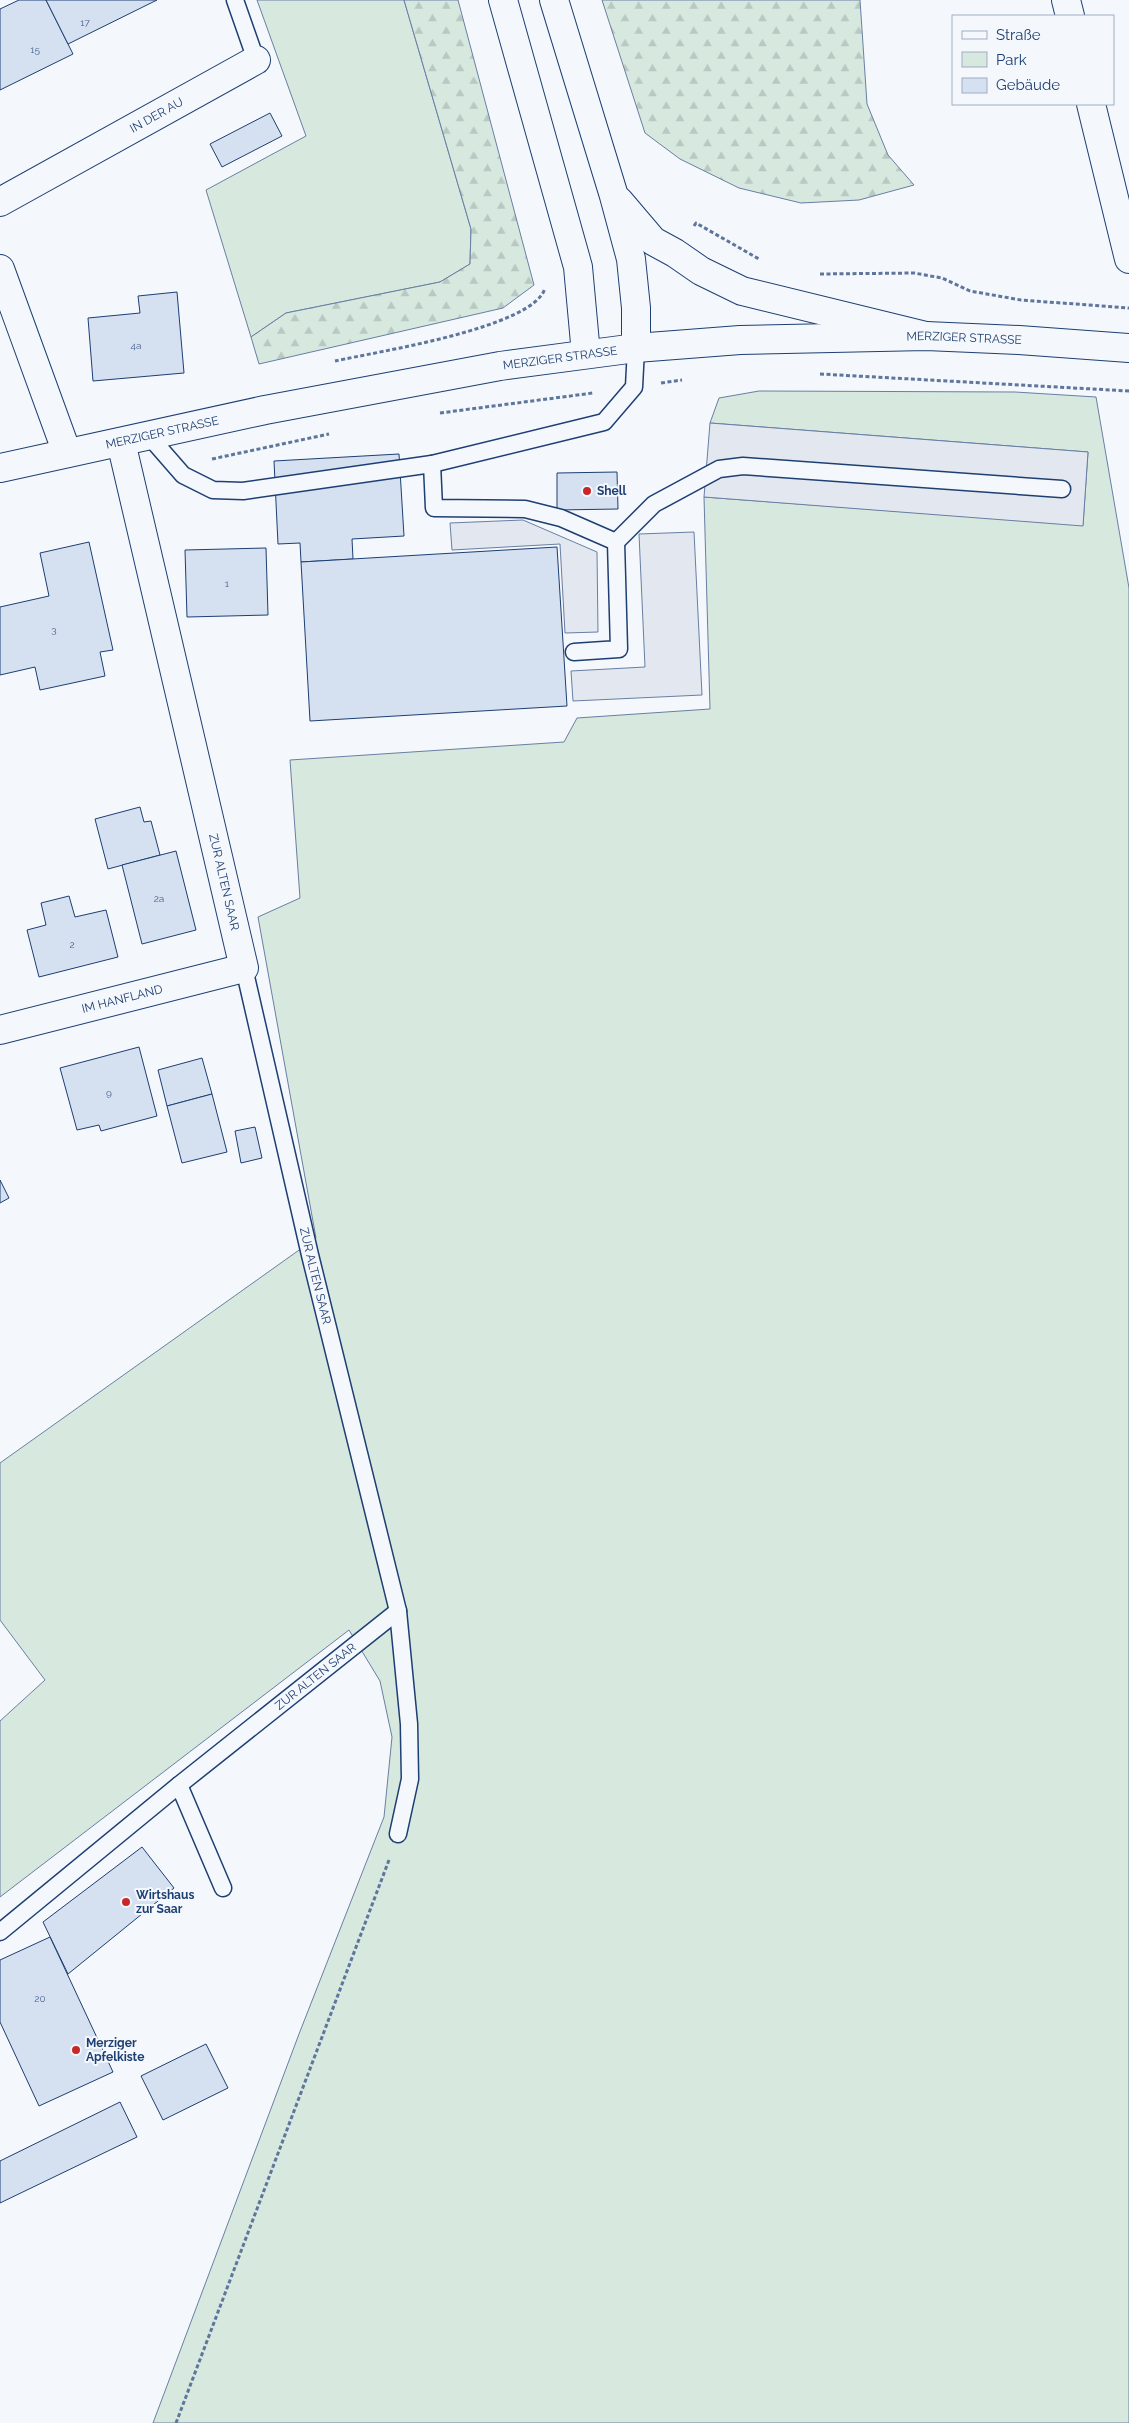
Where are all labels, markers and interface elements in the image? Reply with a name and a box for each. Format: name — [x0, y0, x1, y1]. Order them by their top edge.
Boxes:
legend — [952, 15, 1114, 105]
house number: 17 — [80, 17, 90, 28]
text: Straße — [996, 26, 1041, 44]
house number: 15 — [30, 44, 40, 55]
text: Park — [996, 51, 1027, 69]
text: Gebäude — [996, 76, 1060, 94]
street label: IN DER AU — [128, 95, 186, 136]
street label: MERZIGER STRASSE — [906, 329, 1022, 347]
house number: 4a — [131, 340, 141, 351]
street label: MERZIGER STRASSE — [502, 344, 618, 373]
street label: MERZIGER STRASSE — [104, 413, 220, 452]
place label: Shell — [597, 484, 627, 498]
marker: Shell — [581, 485, 593, 497]
house number: 1 — [225, 578, 230, 589]
house number: 3 — [51, 624, 57, 635]
street label: ZUR ALTEN SAAR — [206, 832, 242, 932]
house number: 2a — [154, 893, 164, 904]
house number: 2 — [69, 939, 75, 950]
street label: IM HANFLAND — [80, 982, 164, 1016]
house number: 9 — [106, 1087, 112, 1098]
street label: ZUR ALTEN SAAR — [297, 1226, 334, 1326]
street label: ZUR ALTEN SAAR — [272, 1640, 359, 1713]
place label: Wirtshaus zur Saar — [136, 1888, 194, 1916]
marker: Wirtshaus zur Saar — [120, 1896, 132, 1908]
house number: 20 — [34, 1993, 46, 2004]
place label: Merziger Apfelkiste — [86, 2036, 144, 2064]
marker: Merziger Apfelkiste — [70, 2044, 82, 2056]

